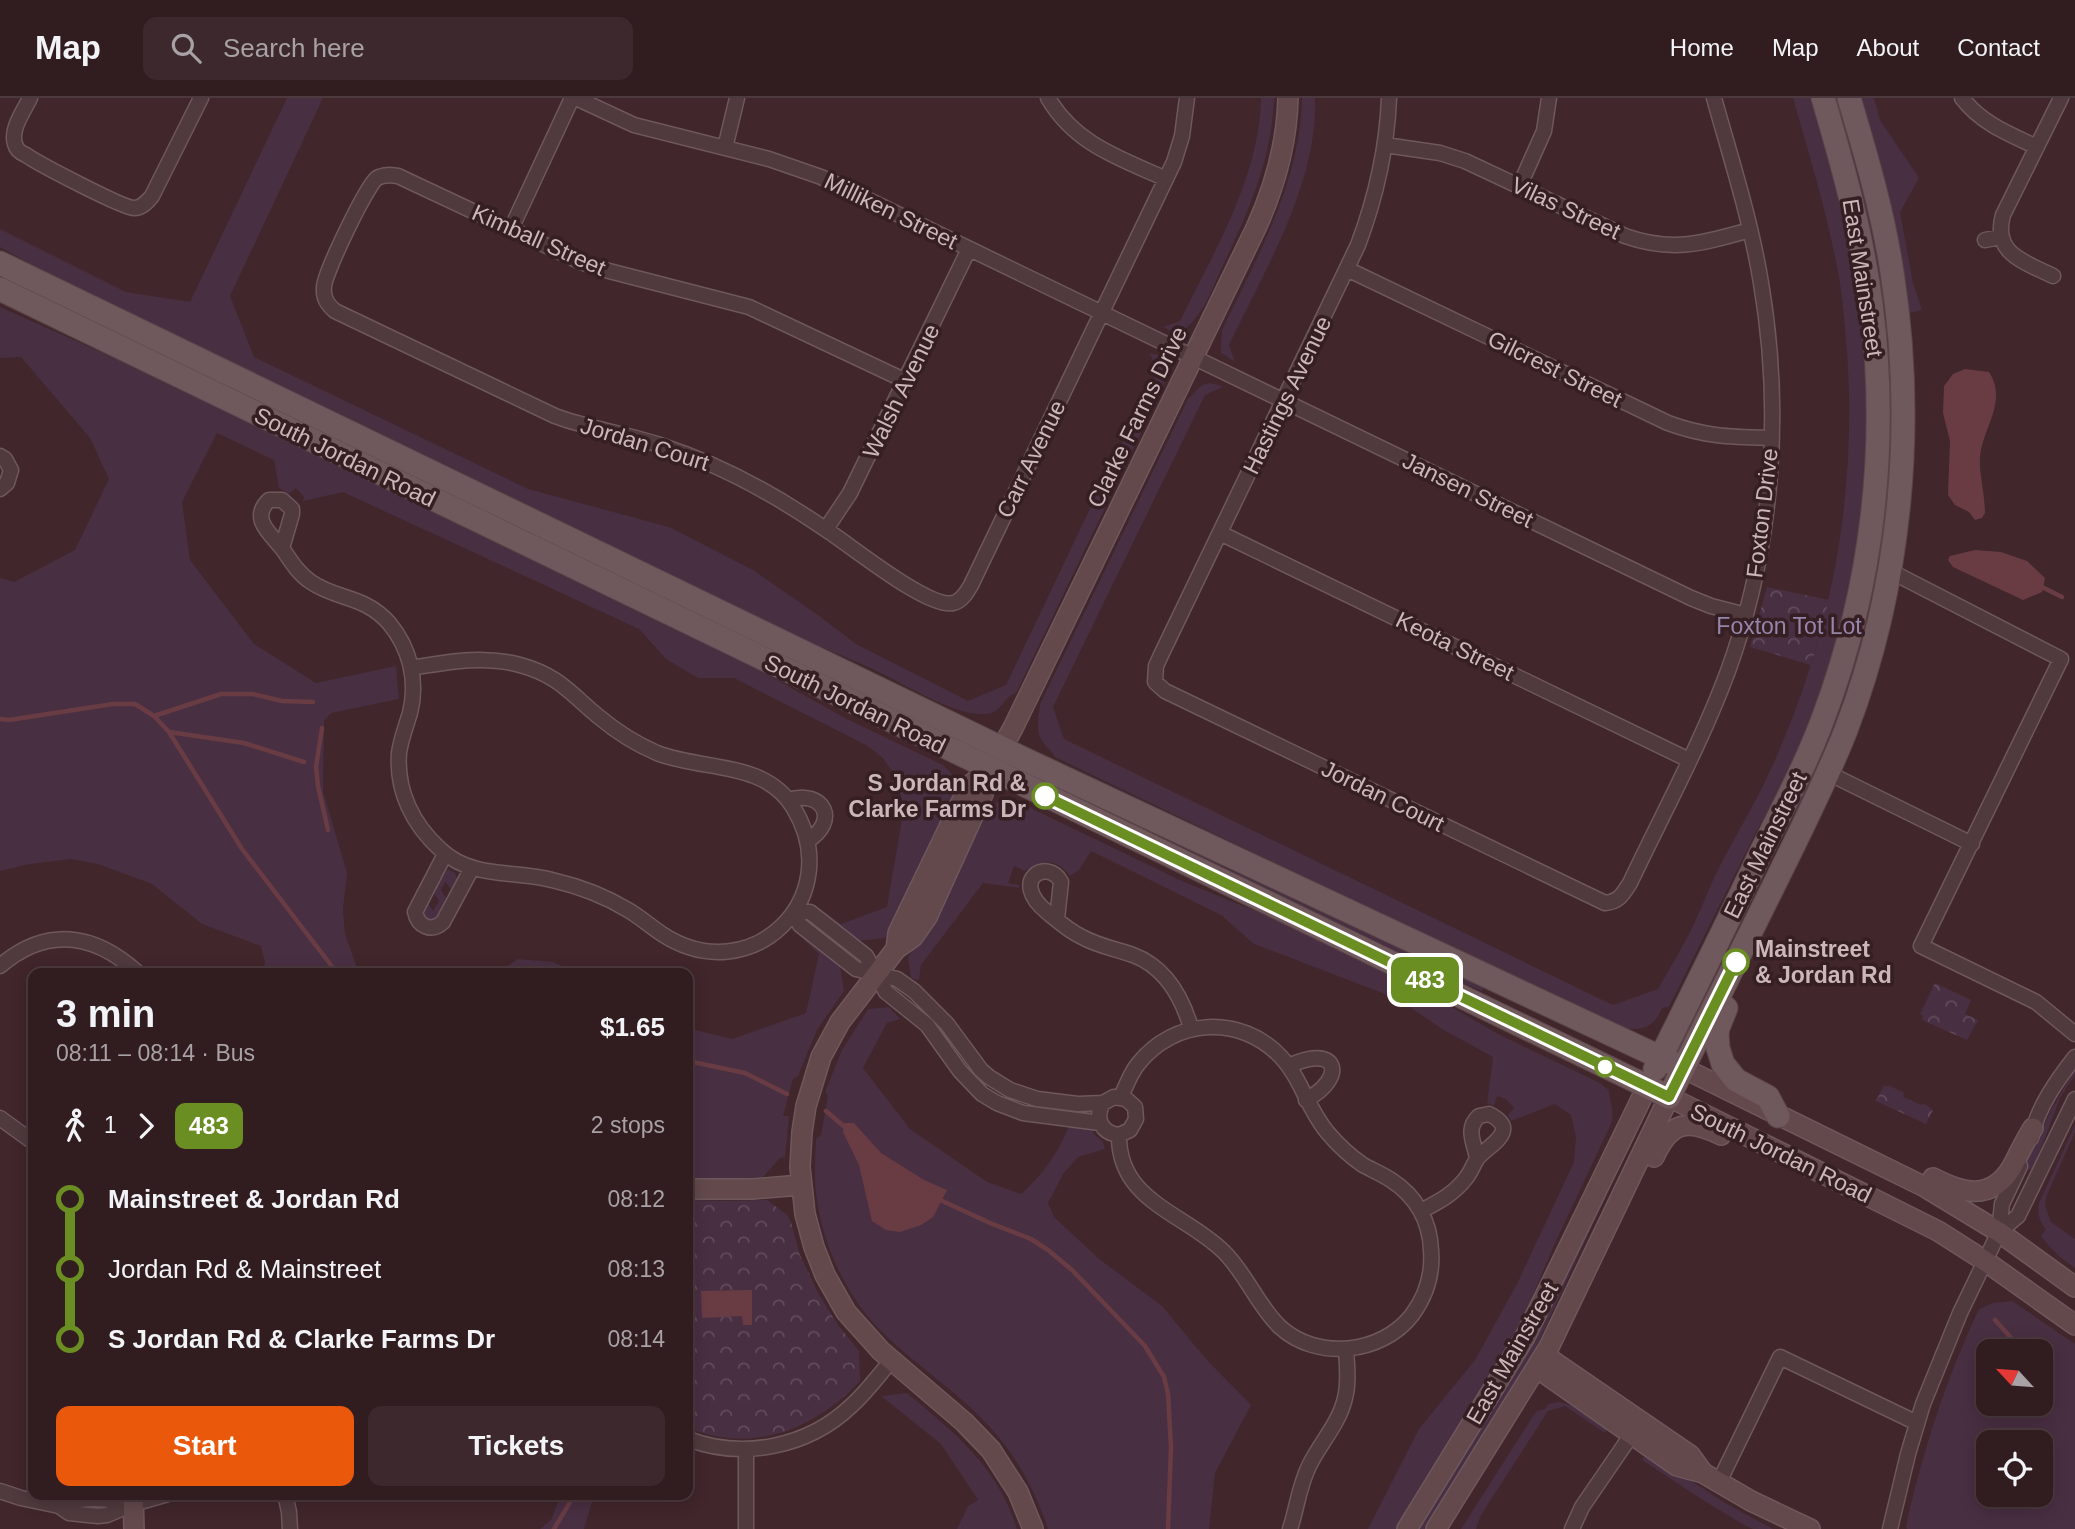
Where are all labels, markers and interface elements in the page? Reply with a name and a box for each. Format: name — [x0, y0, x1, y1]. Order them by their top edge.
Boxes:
search box — [143, 17, 633, 80]
text: Map — [35, 29, 101, 66]
icon: search — [167, 29, 205, 67]
text: Search here — [223, 33, 365, 63]
text: Home — [1670, 34, 1734, 61]
text: Map — [1772, 34, 1819, 61]
text: About — [1857, 34, 1919, 61]
text: Contact — [1957, 34, 2040, 61]
street label: Milliken Street — [820, 168, 962, 255]
street label: Vilas Street — [1507, 171, 1625, 245]
street label: East Mainstreet — [1838, 197, 1888, 360]
street label: Kimball Street — [468, 199, 610, 281]
street label: Hastings Avenue — [1238, 312, 1336, 478]
street label: Walsh Avenue — [857, 320, 945, 462]
street label: Clarke Farms Drive — [1082, 322, 1192, 512]
street label: Gilcrest Street — [1484, 325, 1627, 413]
street label: Carr Avenue — [991, 396, 1071, 522]
street label: South Jordan Road — [250, 402, 440, 512]
street label: Jordan Court — [578, 412, 713, 476]
street label: Jansen Street — [1399, 447, 1538, 533]
street label: Foxton Drive — [1741, 447, 1783, 579]
street label: Keota Street — [1392, 606, 1519, 686]
park label: Foxton Tot Lot — [1716, 613, 1862, 639]
street label: South Jordan Road — [760, 649, 950, 759]
street label: Jordan Court — [1318, 755, 1449, 837]
street label: East Mainstreet — [1718, 767, 1812, 923]
place label: S Jordan Rd & Clarke Farms Dr — [848, 770, 1026, 822]
marker: S Jordan Rd & Clarke Farms Dr — [1032, 783, 1058, 809]
place label: Mainstreet & Jordan Rd — [1755, 936, 1892, 988]
marker: Mainstreet & Jordan Rd — [1723, 949, 1749, 975]
line badge: 483 — [1385, 957, 1465, 1003]
text: 483 — [1405, 966, 1445, 993]
text: 3 min — [56, 993, 155, 1035]
text: $1.65 — [600, 1012, 665, 1042]
text: 08:11 – 08:14 · Bus — [56, 1040, 255, 1066]
unlabelled marker — [1595, 1057, 1615, 1077]
street label: South Jordan Road — [1686, 1098, 1876, 1208]
icon: walk — [56, 1107, 94, 1145]
icon: forward — [127, 1107, 165, 1145]
text: 1 — [104, 1112, 117, 1138]
text: 483 — [189, 1112, 229, 1139]
text: 2 stops — [591, 1112, 665, 1138]
text: Mainstreet & Jordan Rd — [108, 1184, 400, 1214]
text: 08:12 — [607, 1186, 665, 1212]
text: Jordan Rd & Mainstreet — [108, 1254, 381, 1284]
text: 08:13 — [607, 1256, 665, 1282]
street label: East Mainstreet — [1461, 1277, 1564, 1429]
text: S Jordan Rd & Clarke Farms Dr — [108, 1324, 495, 1354]
text: 08:14 — [607, 1326, 665, 1352]
north arrow — [1976, 1339, 2053, 1416]
map controls — [1976, 1339, 2053, 1507]
button: Start — [56, 1406, 354, 1486]
button: Tickets — [368, 1406, 665, 1486]
button: locate — [1976, 1430, 2053, 1507]

